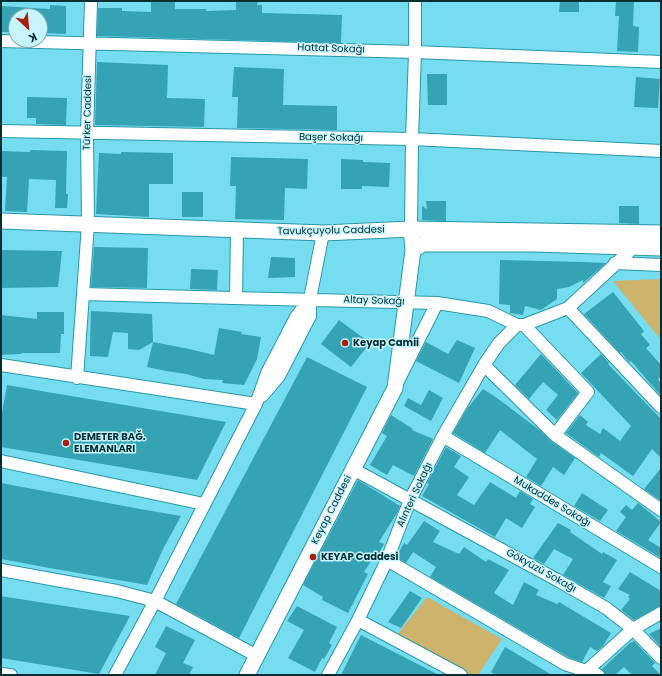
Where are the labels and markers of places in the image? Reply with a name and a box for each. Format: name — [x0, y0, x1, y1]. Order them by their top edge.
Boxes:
place label: Keyap Camii — [353, 337, 419, 349]
marker: Keyap Camii — [340, 338, 350, 348]
place label: DEMETER BAĞ. ELEMANLARI — [74, 431, 146, 454]
marker: DEMETER BAĞ. ELEMANLARI — [61, 438, 71, 448]
place label: KEYAP Caddesi — [321, 551, 398, 563]
marker: KEYAP Caddesi — [308, 552, 318, 562]

